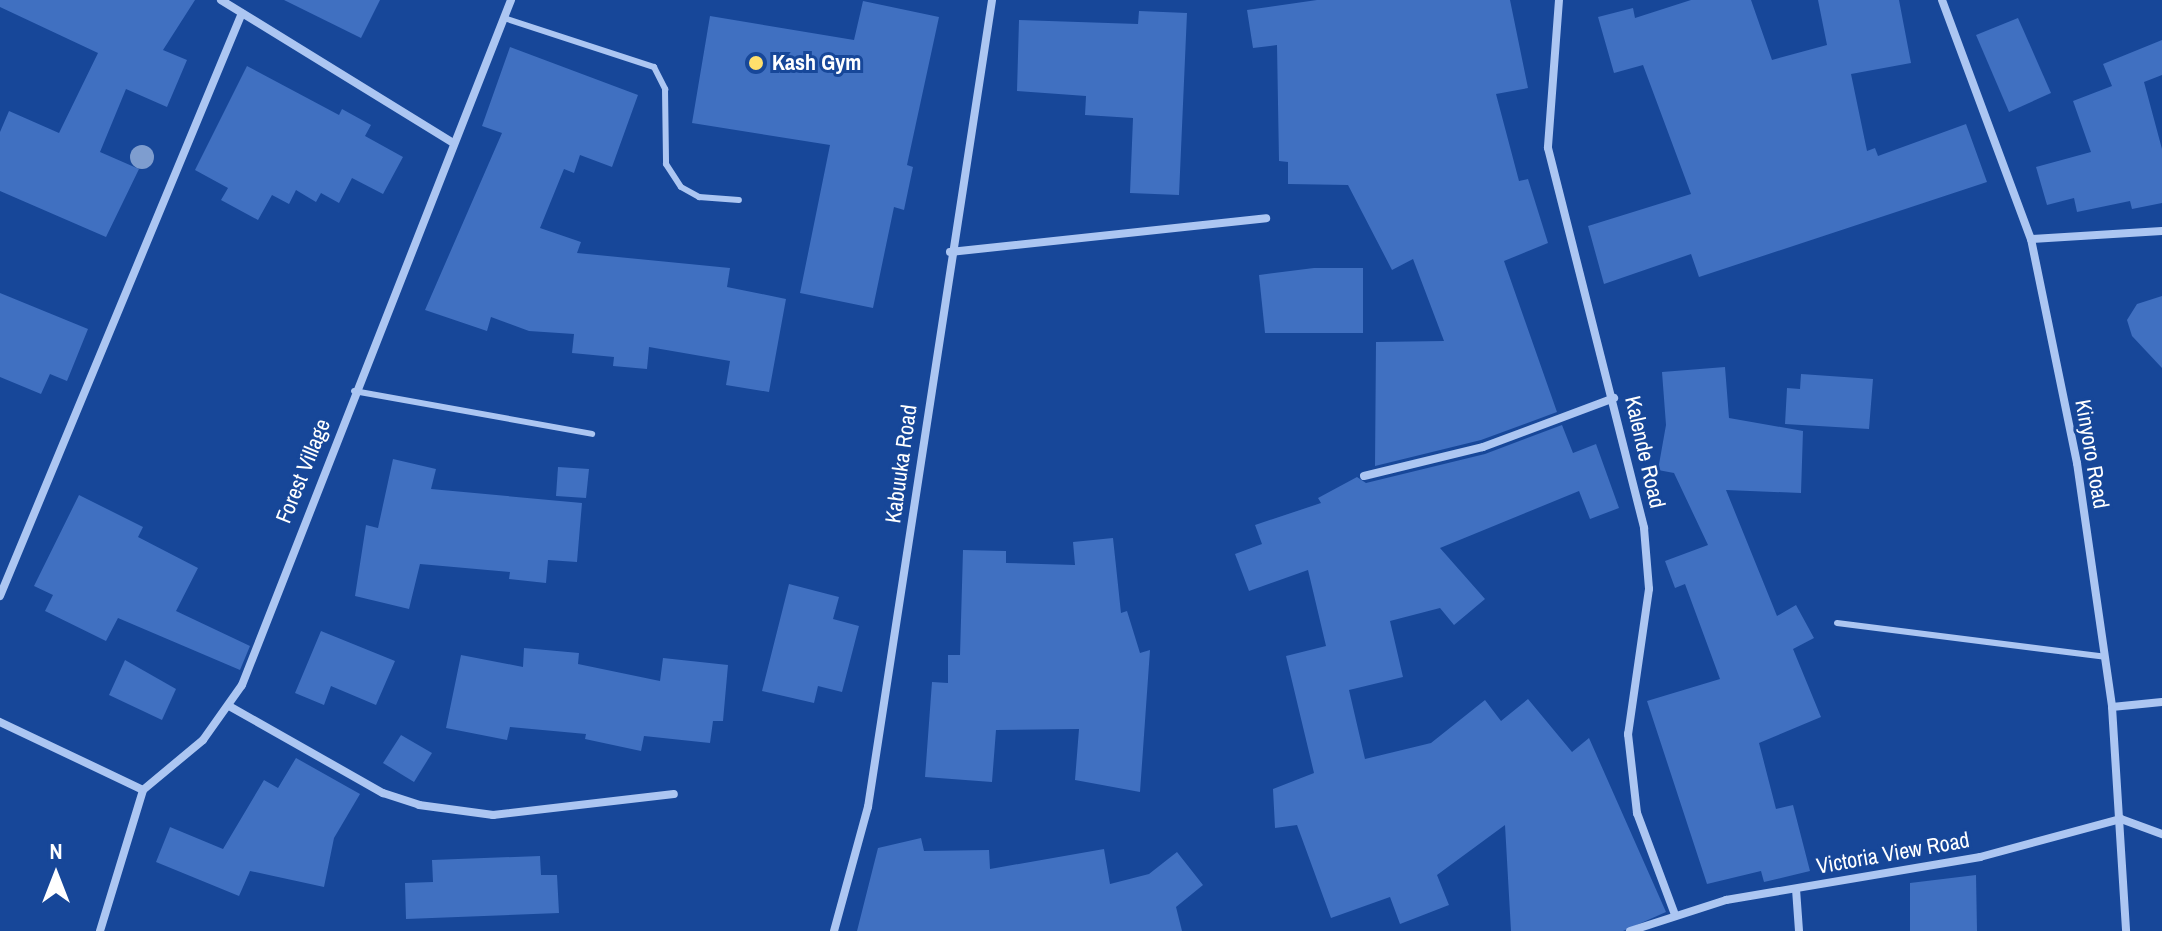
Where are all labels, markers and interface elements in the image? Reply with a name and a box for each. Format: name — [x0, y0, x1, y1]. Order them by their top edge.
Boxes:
place label: Kash Gym — [772, 50, 861, 76]
marker: Kash Gym — [747, 54, 765, 72]
street label: Kalende Road — [1619, 393, 1671, 511]
street label: Kinyoro Road — [2069, 397, 2115, 511]
street label: Kabuuka Road — [880, 403, 922, 525]
street label: Forest Village — [270, 415, 336, 527]
street label: Victoria View Road — [1814, 827, 1972, 879]
north arrow — [16, 835, 96, 915]
text: N — [49, 836, 63, 866]

